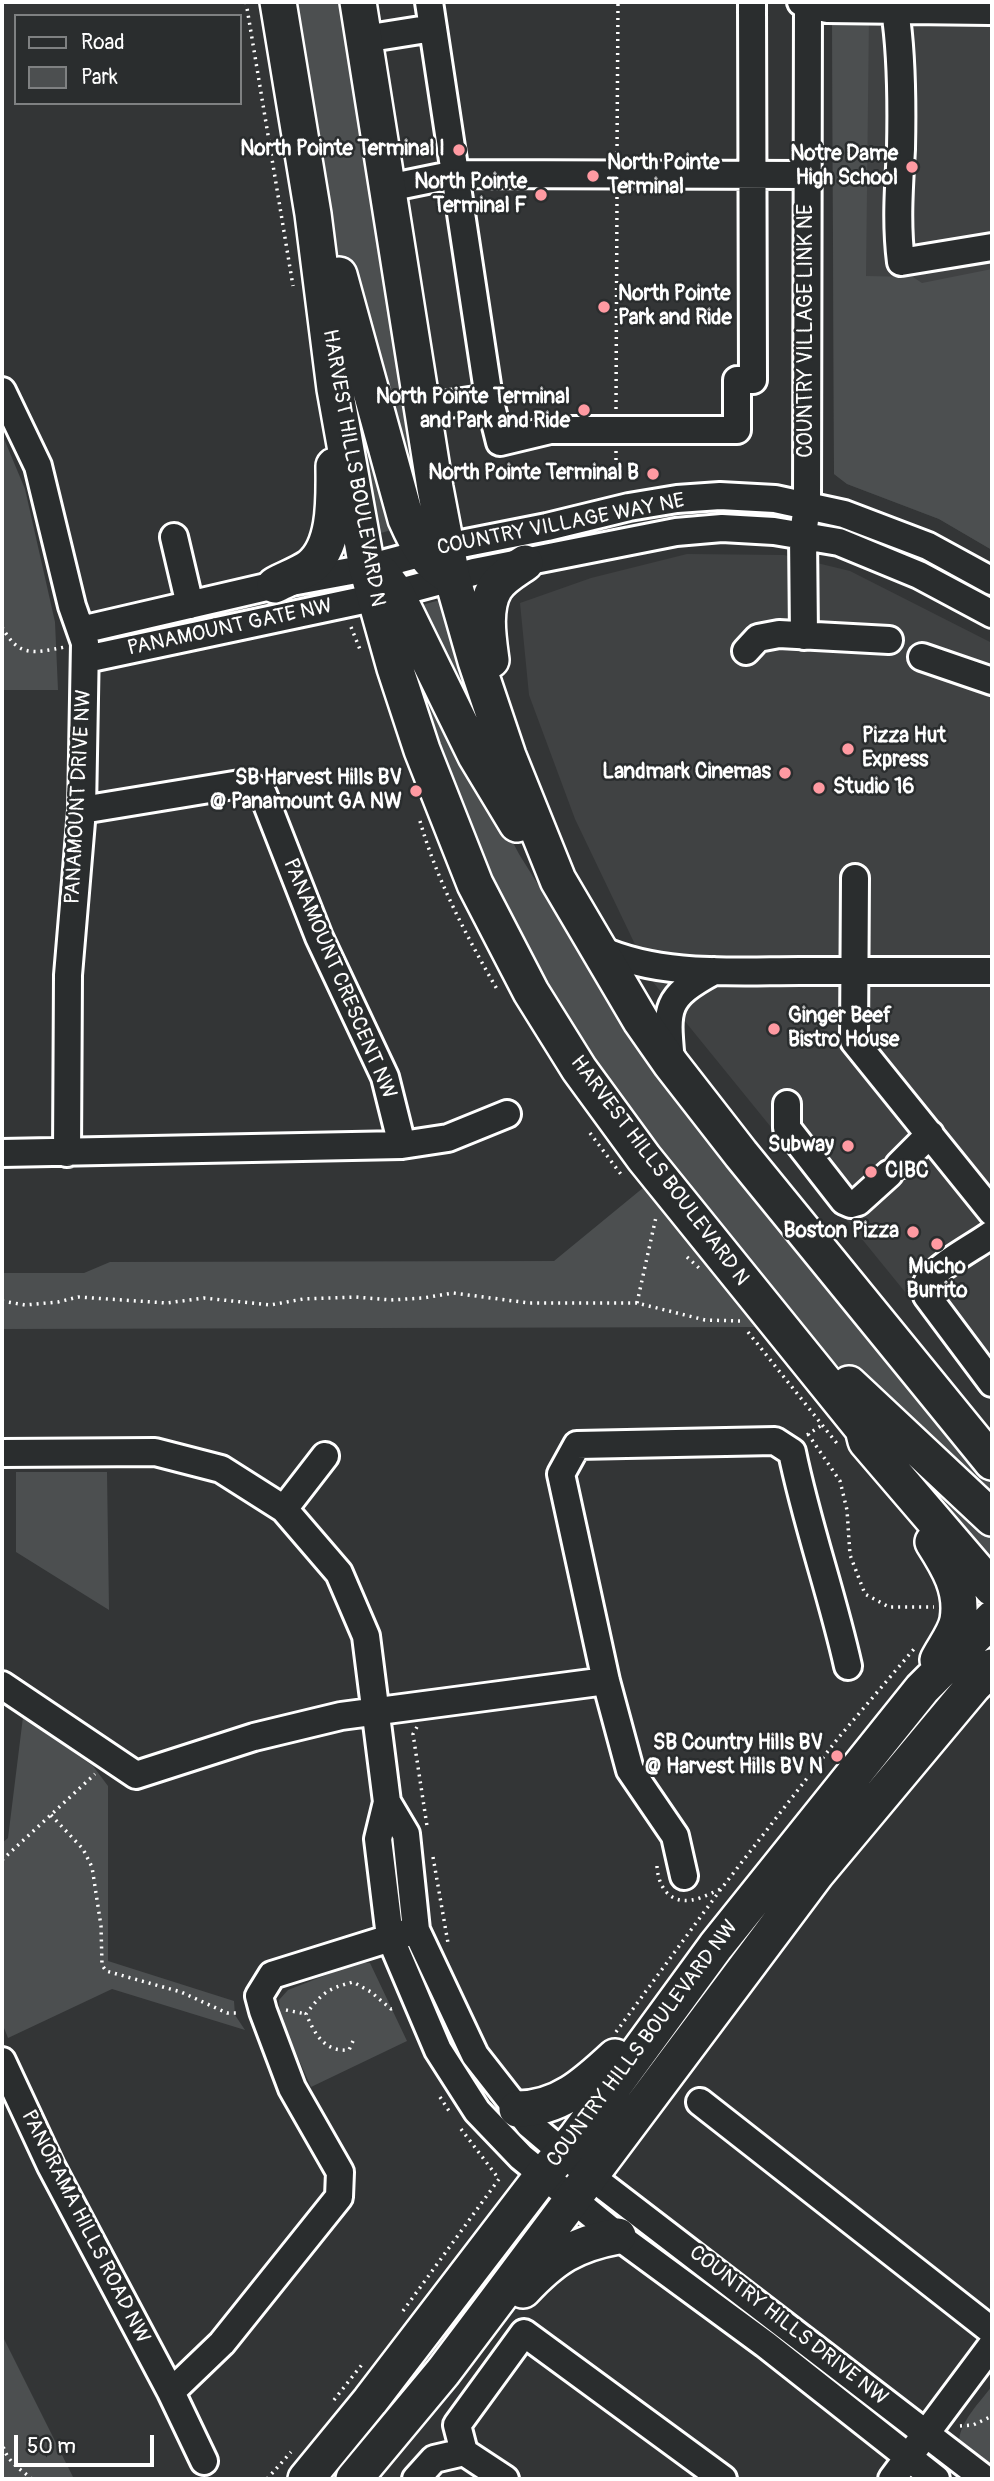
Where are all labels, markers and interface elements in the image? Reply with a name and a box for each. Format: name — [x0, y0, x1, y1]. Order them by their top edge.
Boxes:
legend — [14, 14, 242, 105]
text: Road — [81, 29, 125, 56]
text: Park — [81, 64, 118, 91]
place label: North Pointe Terminal I — [240, 137, 445, 163]
marker: North Pointe Terminal I — [451, 142, 467, 158]
place label: Notre Dame High School — [790, 142, 898, 192]
place label: North Pointe Terminal — [607, 151, 720, 201]
marker: Notre Dame High School — [904, 159, 920, 175]
marker: North Pointe Terminal — [585, 168, 601, 184]
place label: North Pointe Terminal F — [414, 170, 527, 220]
marker: North Pointe Terminal F — [533, 187, 549, 203]
street label: COUNTRY VILLAGE LINK NE — [794, 204, 820, 458]
place label: North Pointe Park and Ride — [618, 282, 732, 332]
marker: North Pointe Park and Ride — [596, 299, 612, 315]
street label: HARVEST HILLS BOULEVARD N — [316, 327, 390, 609]
place label: North Pointe Terminal and Park and Ride — [376, 385, 570, 435]
marker: North Pointe Terminal and Park and Ride — [576, 402, 592, 418]
place label: North Pointe Terminal B — [428, 461, 639, 487]
marker: North Pointe Terminal B — [645, 466, 661, 482]
street label: COUNTRY VILLAGE WAY NE — [435, 489, 687, 561]
street label: PANAMOUNT GATE NW — [125, 594, 335, 662]
street label: PANAMOUNT DRIVE NW — [61, 689, 97, 905]
place label: Pizza Hut Express — [862, 724, 946, 774]
marker: Pizza Hut Express — [840, 741, 856, 757]
place label: Landmark Cinemas — [602, 760, 771, 786]
marker: Landmark Cinemas — [777, 765, 793, 781]
place label: SB Harvest Hills BV @ Panamount GA NW — [210, 766, 402, 816]
place label: Studio 16 — [833, 775, 915, 801]
marker: Studio 16 — [811, 780, 827, 796]
marker: SB Harvest Hills BV @ Panamount GA NW — [408, 783, 424, 799]
street label: PANAMOUNT CRESCENT NW — [277, 855, 401, 1103]
place label: Ginger Beef Bistro House — [788, 1004, 899, 1054]
marker: Ginger Beef Bistro House — [766, 1021, 782, 1037]
street label: HARVEST HILLS BOULEVARD N — [564, 1051, 754, 1291]
place label: Subway — [768, 1133, 834, 1159]
marker: Subway — [840, 1138, 856, 1154]
place label: CIBC — [885, 1159, 929, 1185]
marker: CIBC — [863, 1164, 879, 1180]
place label: Boston Pizza — [784, 1219, 899, 1245]
marker: Boston Pizza — [905, 1224, 921, 1240]
marker: Mucho Burrito — [929, 1236, 945, 1252]
place label: Mucho Burrito — [907, 1255, 967, 1305]
place label: SB Country Hills BV @ Harvest Hills BV N — [645, 1731, 823, 1781]
marker: SB Country Hills BV @ Harvest Hills BV N — [829, 1748, 845, 1764]
street label: COUNTRY HILLS BOULEVARD NW — [542, 1916, 744, 2172]
street label: PANORAMA HILLS ROAD NW — [15, 2106, 155, 2348]
street label: COUNTRY HILLS DRIVE NW — [684, 2241, 892, 2411]
scale bar — [18, 2422, 158, 2466]
text: 50 m — [27, 2433, 76, 2460]

